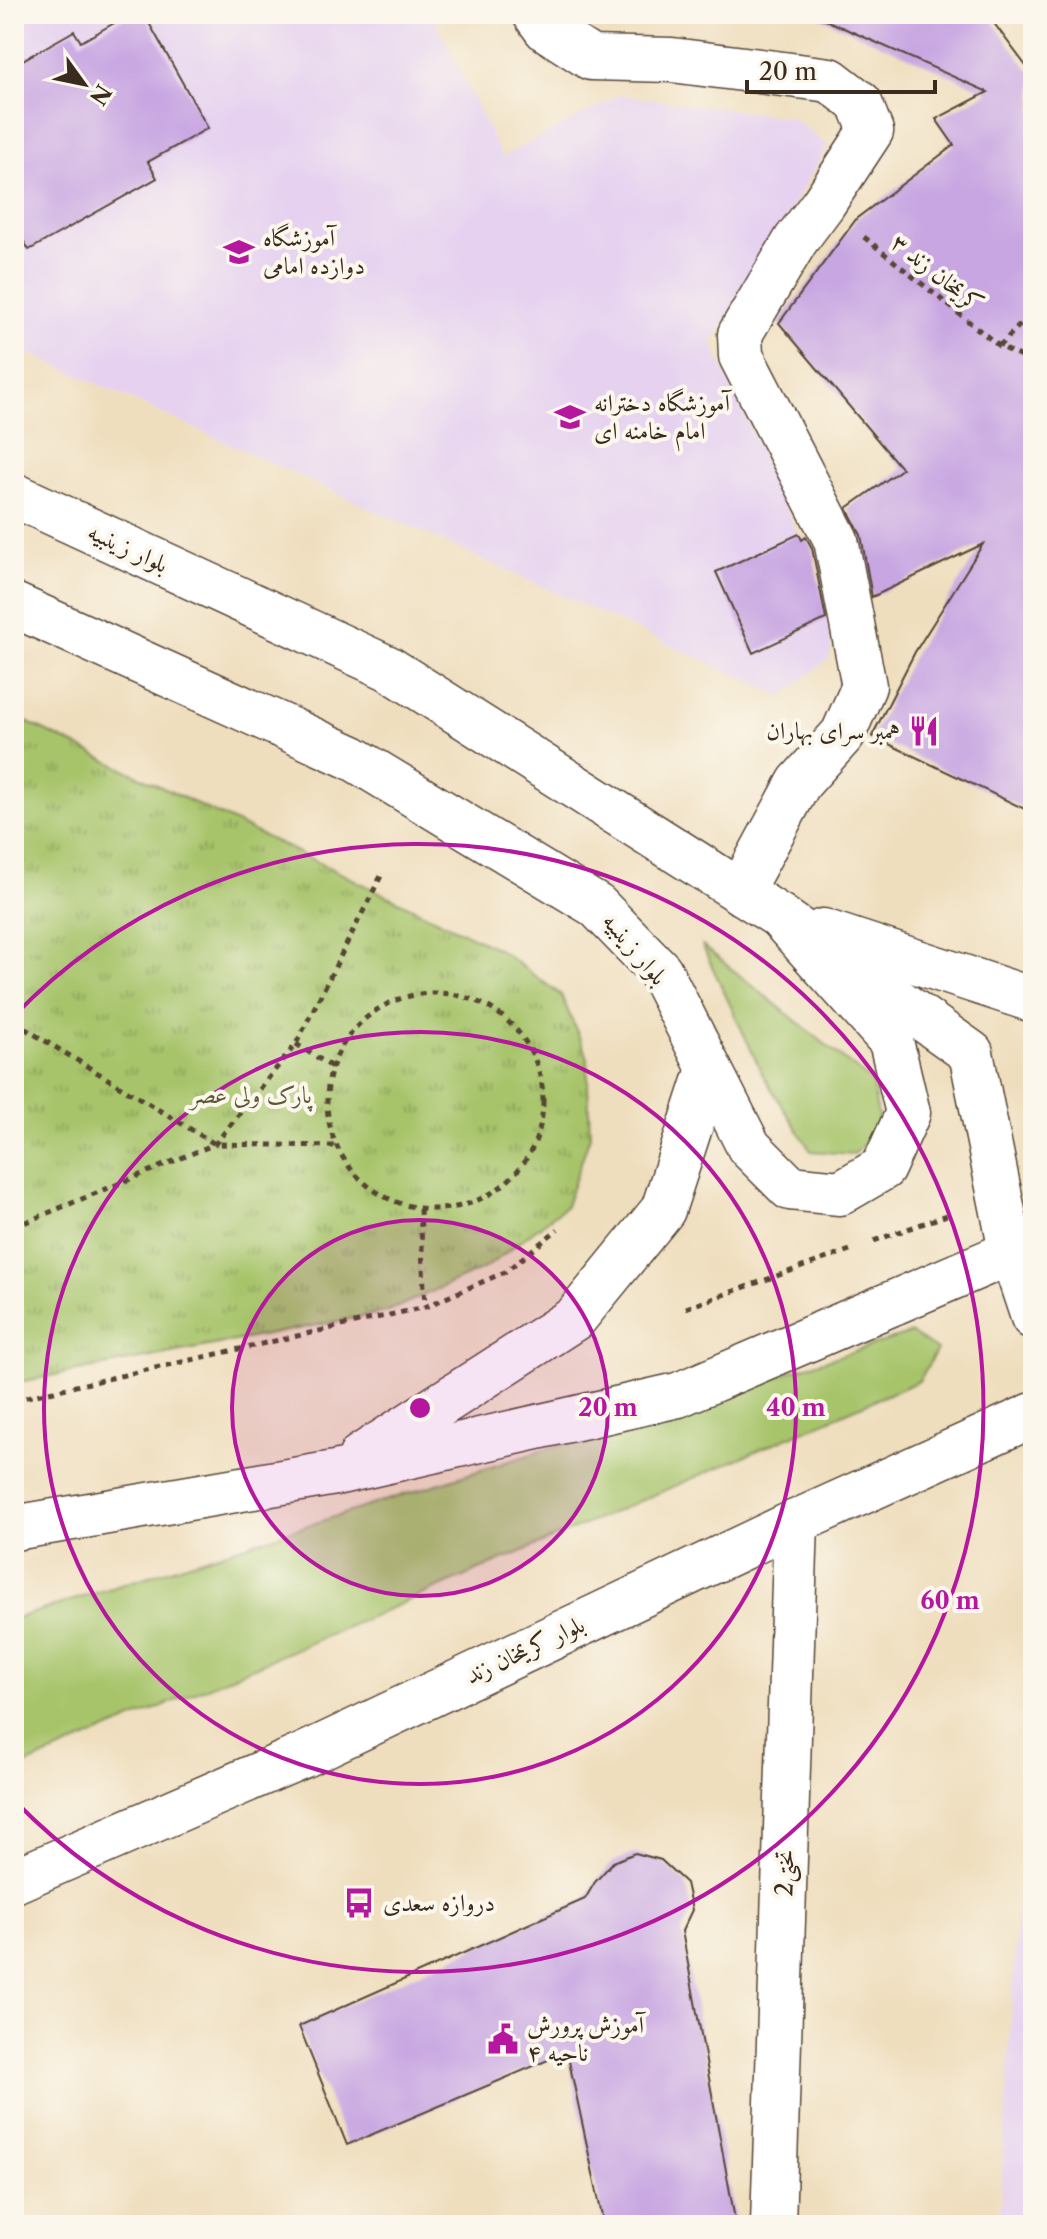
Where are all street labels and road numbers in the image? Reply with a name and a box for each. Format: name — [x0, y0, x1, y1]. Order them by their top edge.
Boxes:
street label: کریمخان زند ۳ — [885, 227, 989, 319]
street label: بلوار زینبیه — [83, 516, 173, 580]
street label: بلوار زینبیه — [596, 907, 674, 991]
street label: بلوار کریمخان زند — [461, 1609, 589, 1691]
street label: 2تختی — [769, 1849, 803, 1897]

